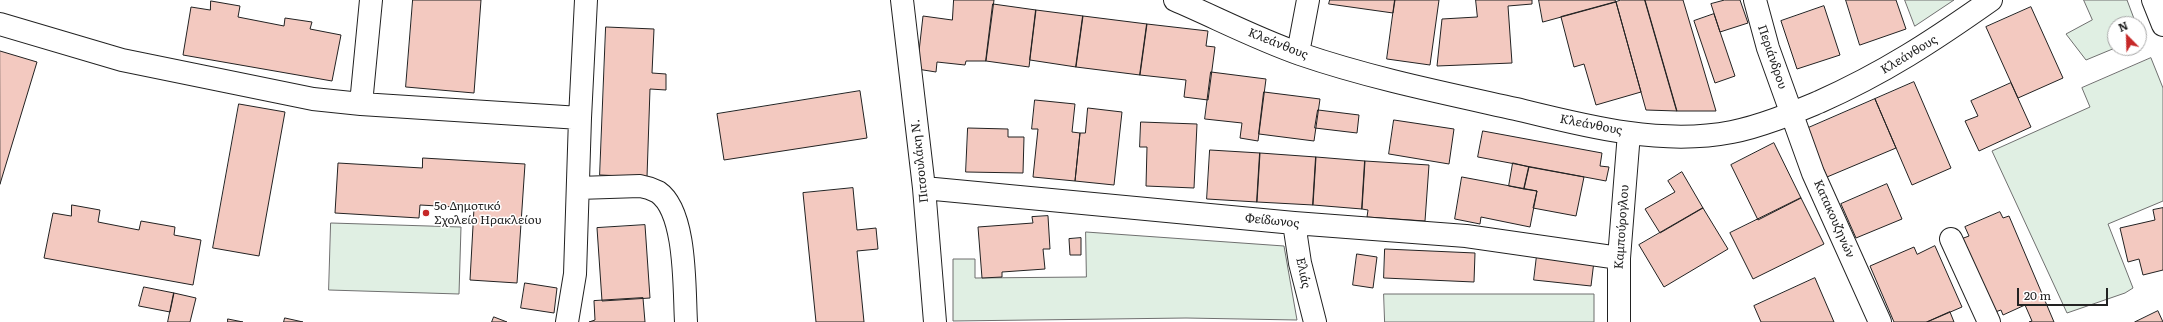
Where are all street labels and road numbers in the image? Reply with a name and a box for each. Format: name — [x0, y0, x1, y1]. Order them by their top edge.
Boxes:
street label: Περιάνδρου — [1754, 23, 1790, 91]
street label: Κλεάνθους — [1246, 25, 1310, 63]
street label: Κλεάνθους — [1878, 33, 1940, 77]
street label: Κλεάνθους — [1559, 112, 1623, 138]
street label: Πιτσουλάκη Ν. — [908, 118, 932, 204]
street label: Κατακουζηνών — [1810, 178, 1858, 260]
street label: Καμπούρογλου — [1612, 184, 1632, 270]
street label: Φείδωνος — [1244, 211, 1300, 231]
street label: Ελιάς — [1293, 256, 1313, 290]

